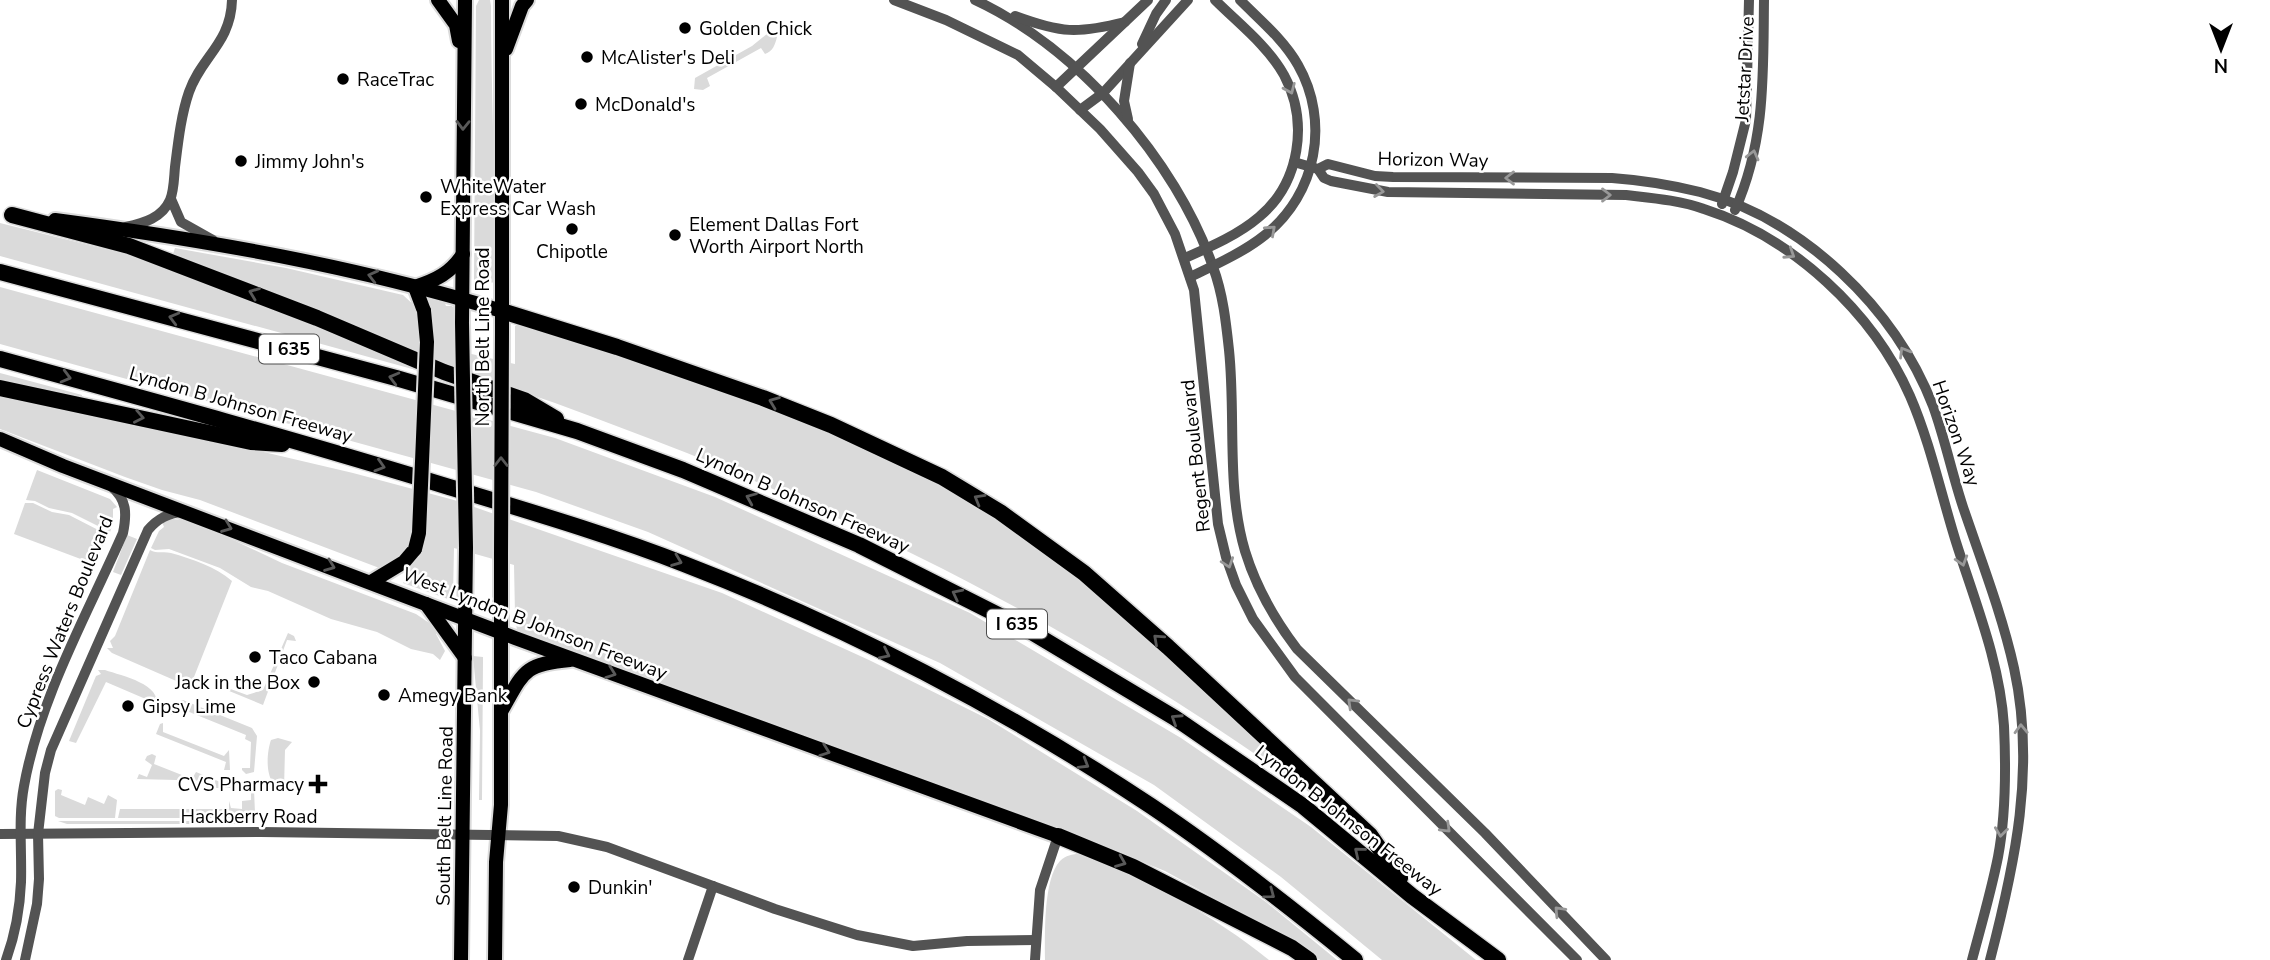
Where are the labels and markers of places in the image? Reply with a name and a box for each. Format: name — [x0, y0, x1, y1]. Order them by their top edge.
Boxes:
place label: Golden Chick — [699, 16, 813, 42]
marker: Golden Chick — [677, 20, 693, 36]
place label: McAlister's Deli — [601, 45, 735, 71]
marker: McAlister's Deli — [579, 49, 595, 65]
place label: RaceTrac — [357, 67, 434, 93]
marker: RaceTrac — [335, 71, 351, 87]
place label: McDonald's — [595, 92, 696, 118]
marker: McDonald's — [573, 96, 589, 112]
place label: Jimmy John's — [254, 149, 364, 175]
marker: Jimmy John's — [233, 153, 249, 169]
place label: WhiteWater Express Car Wash — [440, 174, 596, 222]
marker: WhiteWater Express Car Wash — [418, 189, 434, 205]
place label: Element Dallas Fort Worth Airport North — [689, 212, 864, 260]
marker: Chipotle — [564, 221, 580, 237]
marker: Element Dallas Fort Worth Airport North — [667, 227, 683, 243]
place label: Chipotle — [536, 239, 608, 265]
place label: Taco Cabana — [269, 645, 378, 671]
marker: Taco Cabana — [247, 649, 263, 665]
place label: Jack in the Box — [174, 670, 300, 696]
marker: Jack in the Box — [306, 674, 322, 690]
place label: Amegy Bank — [398, 683, 508, 709]
marker: Amegy Bank — [376, 687, 392, 703]
place label: Gipsy Lime — [142, 694, 236, 720]
marker: Gipsy Lime — [120, 698, 136, 714]
place label: CVS Pharmacy — [177, 772, 304, 798]
marker: CVS Pharmacy — [310, 776, 326, 792]
place label: Dunkin' — [588, 875, 652, 901]
marker: Dunkin' — [566, 879, 582, 895]

